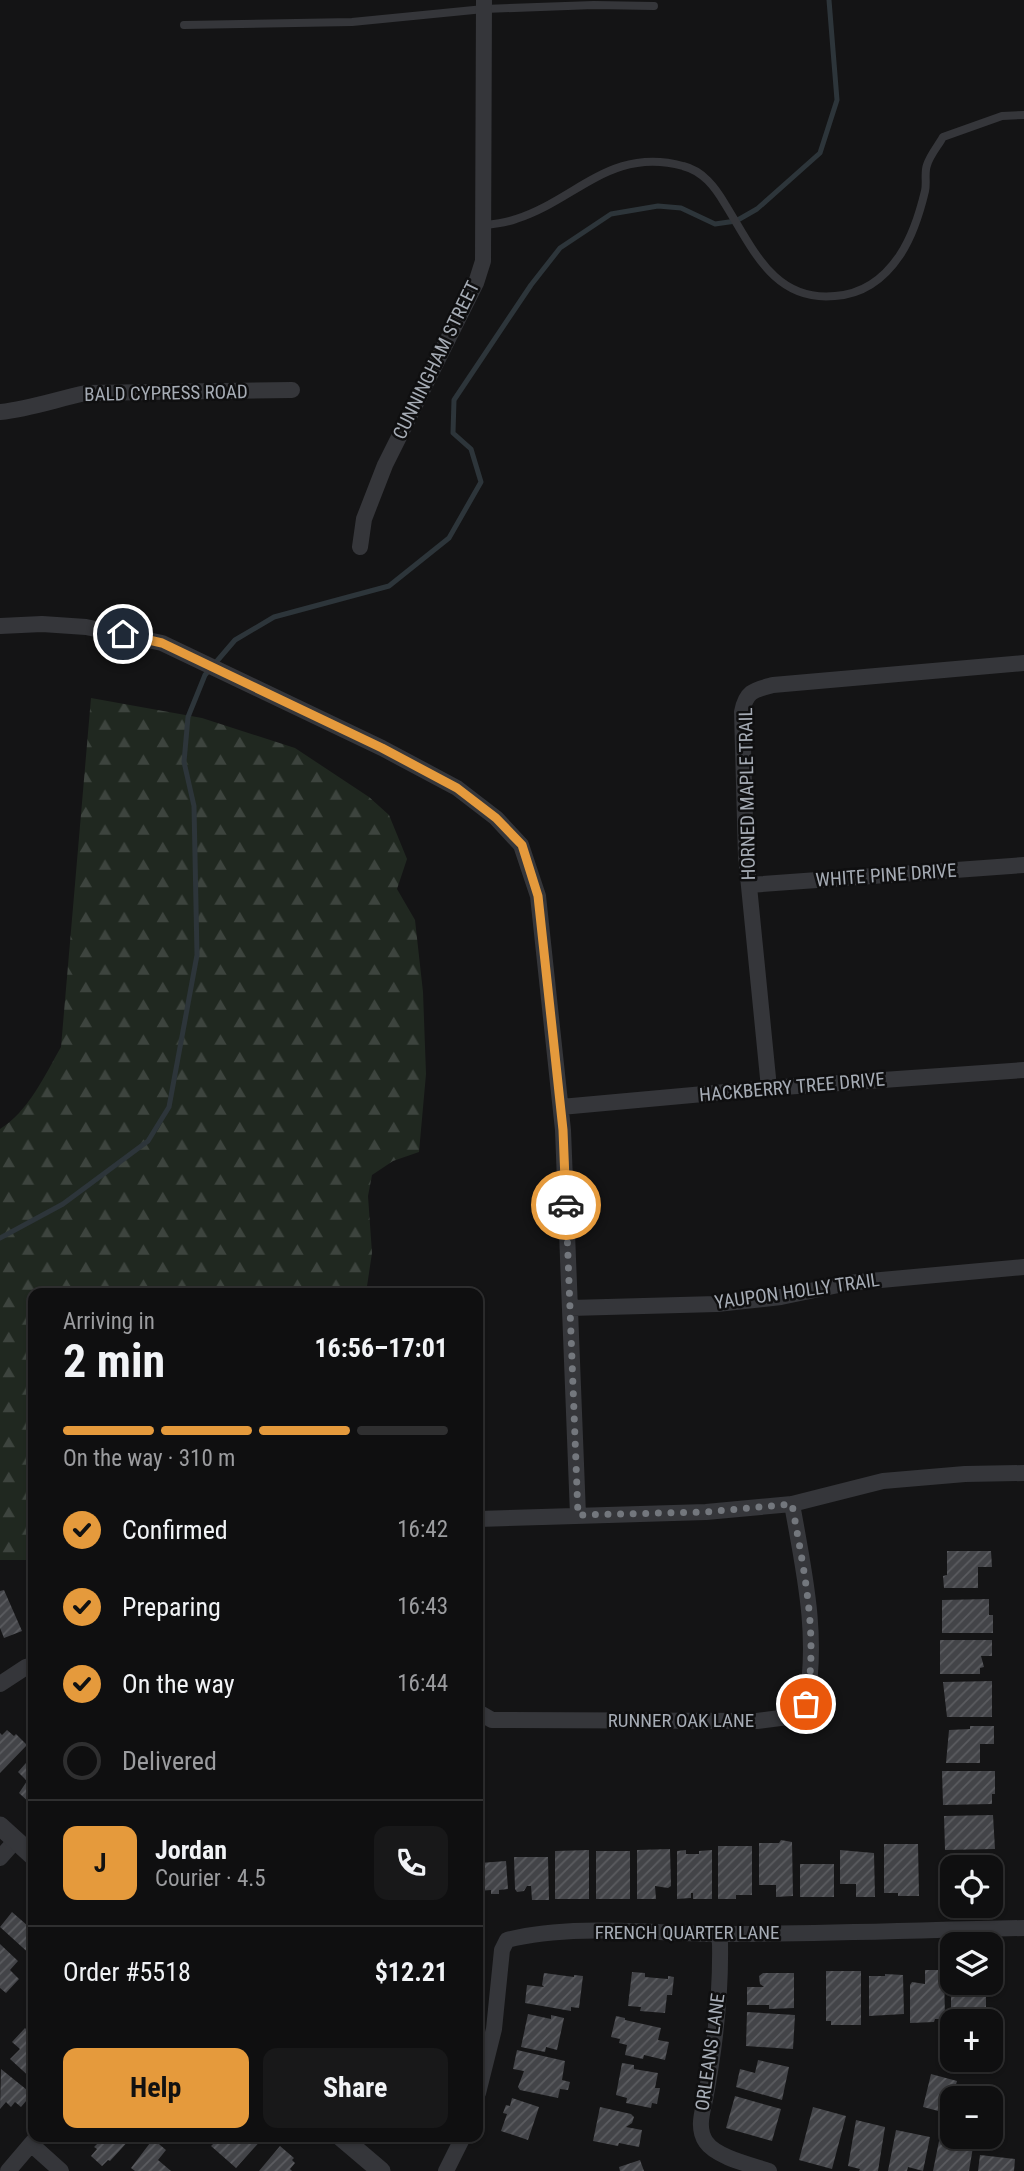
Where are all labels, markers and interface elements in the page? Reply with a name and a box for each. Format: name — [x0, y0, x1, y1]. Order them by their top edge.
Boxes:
street label: CUNNINGHAM STREET — [388, 277, 484, 443]
street label: BALD CYPRESS ROAD — [84, 380, 248, 406]
pin — [93, 604, 153, 664]
icon: home — [104, 615, 142, 653]
street label: HORNED MAPLE TRAIL — [734, 707, 760, 881]
street label: WHITE PINE DRIVE — [815, 859, 957, 891]
street label: HACKBERRY TREE DRIVE — [698, 1067, 886, 1107]
courier — [531, 1170, 601, 1240]
icon: car — [547, 1186, 585, 1224]
street label: YAUPON HOLLY TRAIL — [713, 1268, 881, 1314]
text: Arriving in — [63, 1308, 155, 1335]
text: 16:56–17:01 — [314, 1333, 448, 1363]
text: 2 min — [63, 1334, 165, 1388]
text: On the way · 310 m — [63, 1445, 235, 1472]
icon: check — [63, 1511, 101, 1549]
text: Confirmed — [122, 1515, 228, 1545]
text: 16:42 — [397, 1516, 448, 1543]
icon: check — [63, 1588, 101, 1626]
text: Preparing — [122, 1592, 221, 1622]
text: 16:43 — [397, 1593, 448, 1620]
icon: check — [63, 1665, 101, 1703]
text: On the way — [122, 1669, 235, 1699]
text: 16:44 — [397, 1670, 448, 1697]
pin — [776, 1674, 836, 1734]
icon: bag — [787, 1685, 825, 1723]
street label: RUNNER OAK LANE — [608, 1709, 754, 1732]
text: Delivered — [122, 1746, 217, 1776]
button: phone — [374, 1826, 448, 1900]
text: Jordan — [155, 1835, 227, 1865]
text: J — [94, 1848, 106, 1878]
map controls — [940, 1855, 1003, 2149]
button: locate — [940, 1855, 1003, 1918]
text: Courier · 4.5 — [155, 1865, 266, 1892]
street label: FRENCH QUARTER LANE — [595, 1921, 779, 1944]
button: layers — [940, 1932, 1003, 1995]
text: Order #5518 — [63, 1957, 191, 1987]
text: $12.21 — [375, 1957, 448, 1987]
street label: ORLEANS LANE — [690, 1992, 730, 2112]
button: + — [940, 2009, 1003, 2072]
button: Help — [63, 2048, 249, 2128]
button: Share — [263, 2048, 448, 2128]
button: − — [940, 2086, 1003, 2149]

